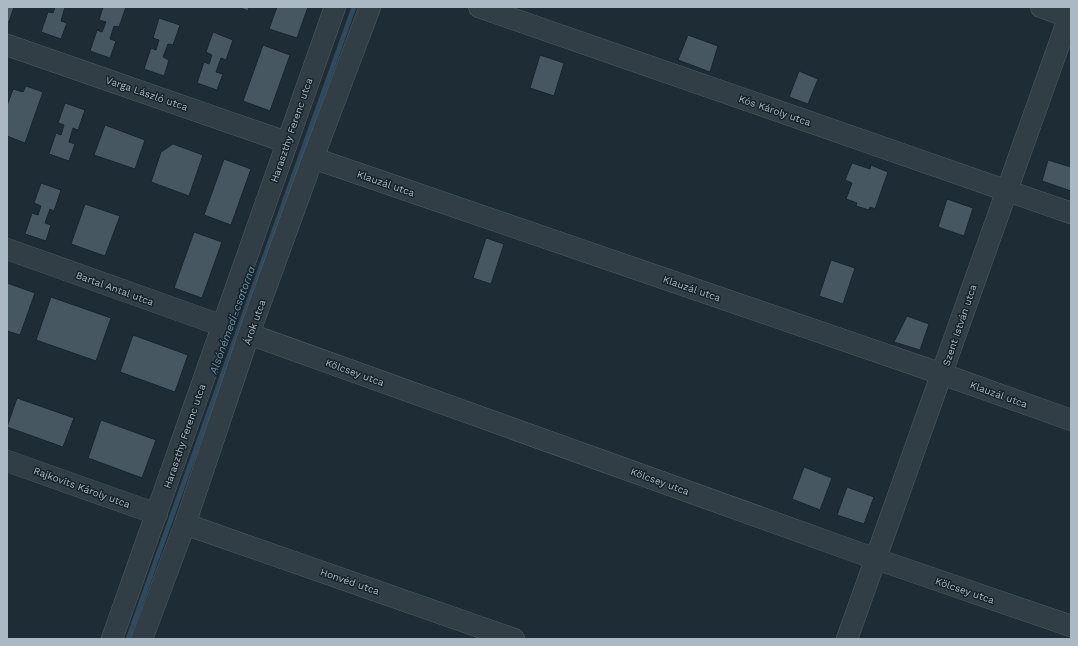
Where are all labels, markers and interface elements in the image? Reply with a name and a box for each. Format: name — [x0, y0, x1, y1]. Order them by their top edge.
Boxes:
street label: Varga László utca — [104, 74, 190, 113]
street label: Haraszthy Ferenc utca — [268, 76, 315, 184]
street label: Kós Károly utca — [737, 93, 813, 128]
street label: Klauzál utca — [356, 168, 416, 199]
water label: Alsónémedi-csatorna — [207, 264, 258, 377]
street label: Bartal Antal utca — [74, 269, 155, 308]
street label: Klauzál utca — [662, 273, 722, 304]
street label: Szent István utca — [940, 283, 979, 367]
street label: Árok utca — [241, 298, 268, 346]
street label: Kölcsey utca — [324, 357, 386, 388]
street label: Klauzál utca — [969, 379, 1029, 410]
street label: Haraszthy Ferenc utca — [161, 382, 208, 490]
street label: Rajkovits Károly utca — [32, 465, 132, 510]
street label: Kölcsey utca — [629, 466, 691, 497]
street label: Honvéd utca — [319, 566, 381, 597]
street label: Kölcsey utca — [934, 575, 996, 606]

